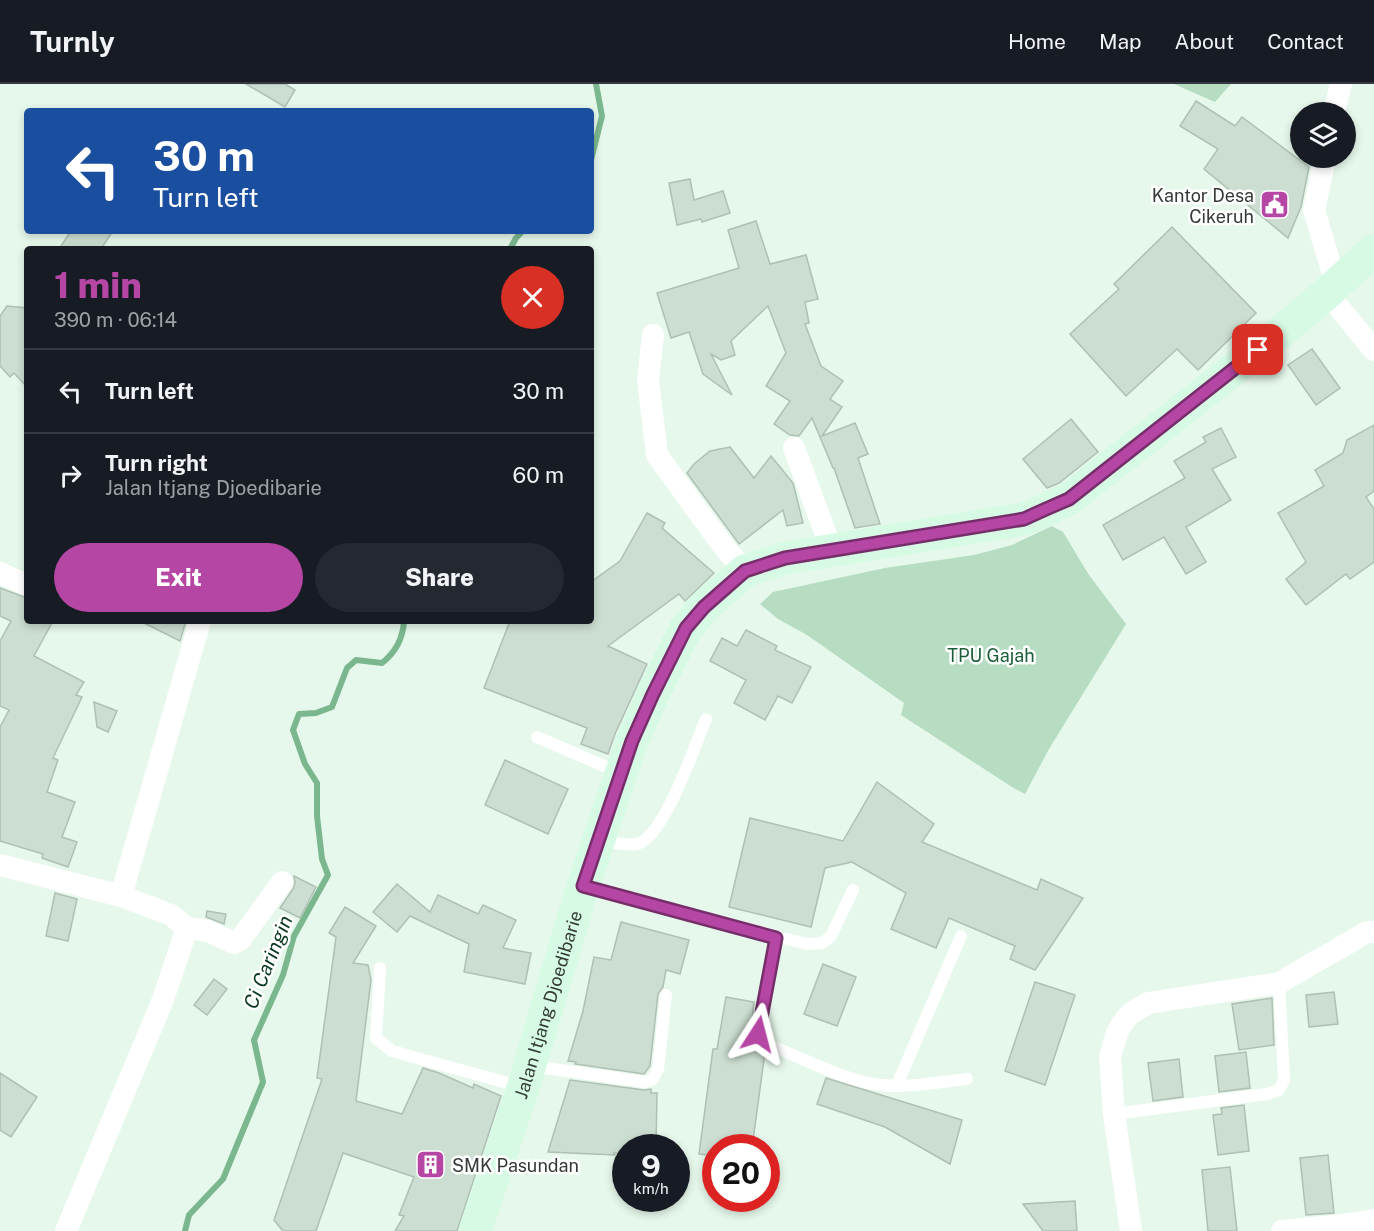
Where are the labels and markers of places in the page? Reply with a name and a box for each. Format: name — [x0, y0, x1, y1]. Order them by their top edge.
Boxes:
place label: Kantor Desa Cikeruh — [1152, 185, 1254, 227]
public building icon: Kantor Desa Cikeruh — [1259, 189, 1291, 221]
pin — [1232, 324, 1283, 375]
building icon: SMK Pasundan — [415, 1149, 447, 1181]
place label: SMK Pasundan — [452, 1155, 579, 1176]

